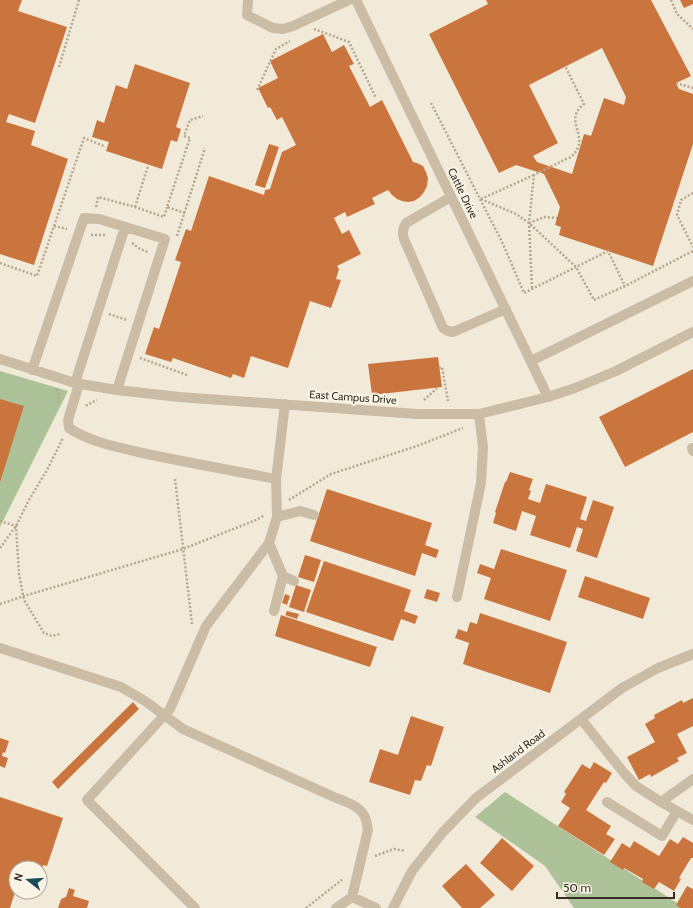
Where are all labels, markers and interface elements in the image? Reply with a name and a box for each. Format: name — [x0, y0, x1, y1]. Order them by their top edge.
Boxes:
street label: Cattle Drive — [445, 165, 481, 221]
street label: East Campus Drive — [309, 387, 397, 407]
street label: Ashland Road — [488, 726, 548, 776]
north arrow — [8, 860, 48, 900]
text: N — [11, 871, 26, 883]
scale bar — [557, 874, 674, 900]
text: 50 m — [563, 880, 591, 895]

